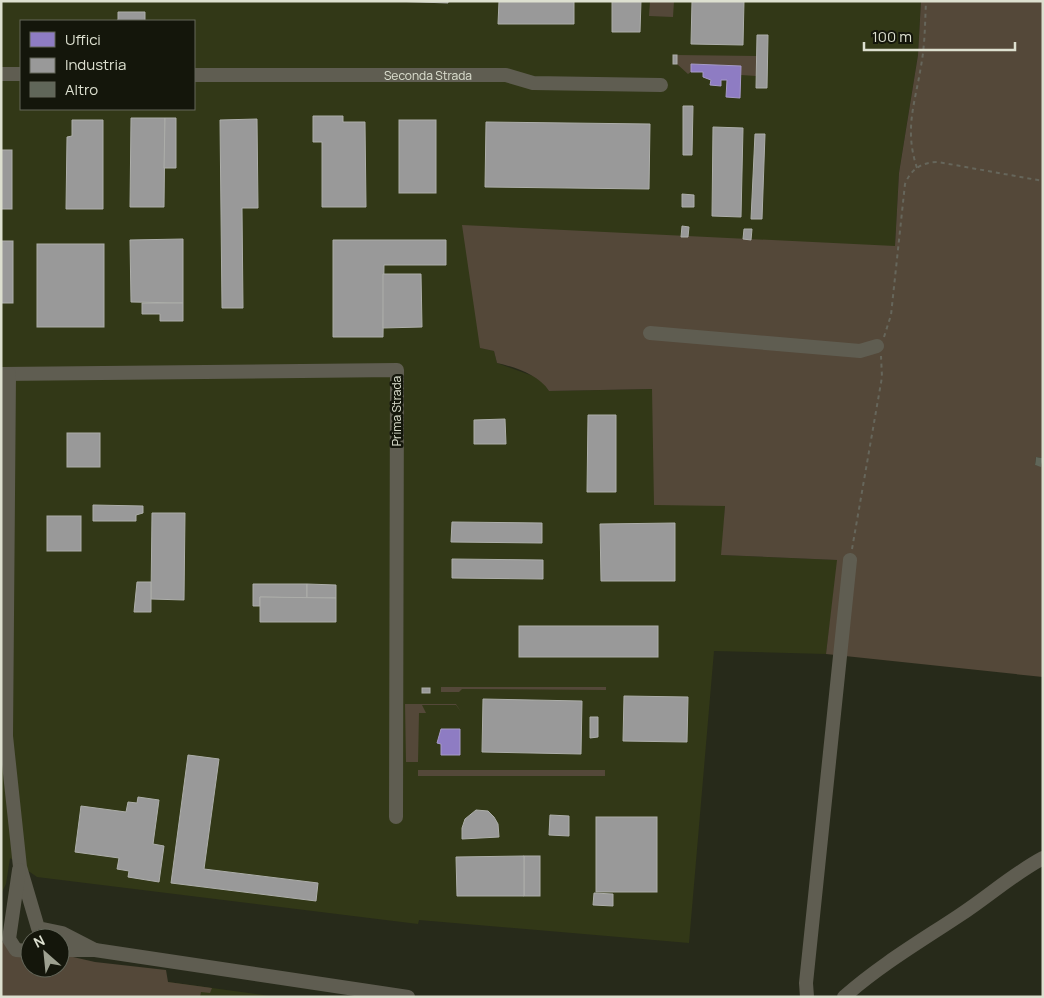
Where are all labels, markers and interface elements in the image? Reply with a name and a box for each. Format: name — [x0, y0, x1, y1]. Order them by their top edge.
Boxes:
legend — [20, 20, 195, 110]
scale bar — [864, 20, 1015, 52]
text: 100 m — [872, 26, 912, 47]
text: Uffici — [65, 29, 101, 50]
text: Industria — [65, 54, 126, 75]
street label: Seconda Strada — [384, 67, 472, 84]
text: Altro — [65, 79, 98, 100]
street label: Prima Strada — [388, 376, 405, 446]
north arrow — [20, 928, 70, 978]
text: N — [30, 930, 48, 952]

